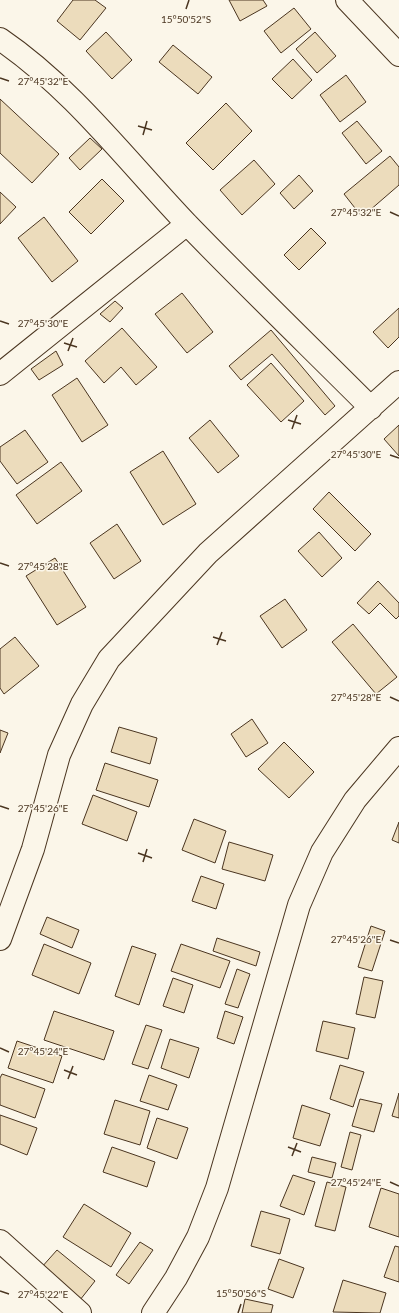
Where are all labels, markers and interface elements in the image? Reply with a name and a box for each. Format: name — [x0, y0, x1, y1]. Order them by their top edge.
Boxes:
text: 15°50'52"S — [161, 13, 211, 25]
text: 27°45'32"E — [18, 75, 68, 87]
text: 27°45'32"E — [331, 206, 381, 218]
text: 27°45'30"E — [18, 317, 68, 329]
text: 27°45'30"E — [331, 448, 381, 460]
text: 27°45'28"E — [18, 560, 68, 572]
text: 27°45'28"E — [331, 691, 381, 703]
text: 27°45'26"E — [18, 802, 68, 814]
text: 27°45'26"E — [331, 933, 381, 945]
text: 27°45'24"E — [18, 1045, 68, 1057]
text: 27°45'24"E — [331, 1176, 381, 1188]
text: 15°50'56"S — [216, 1287, 266, 1299]
text: 27°45'22"E — [18, 1288, 68, 1300]

